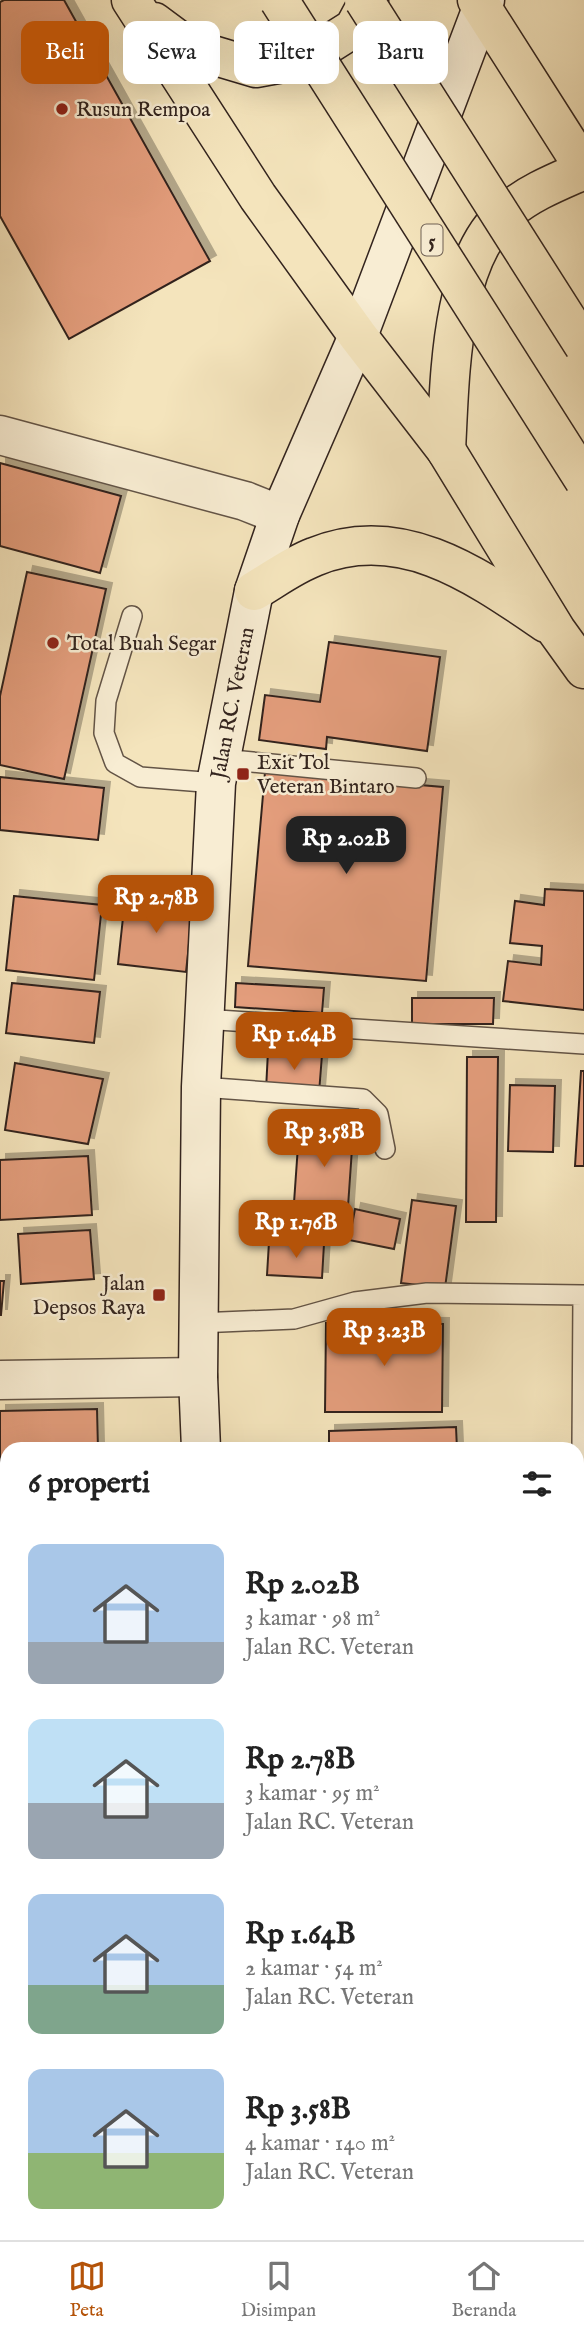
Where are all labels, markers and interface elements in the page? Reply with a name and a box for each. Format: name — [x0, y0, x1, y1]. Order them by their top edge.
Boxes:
chip: Beli — [21, 21, 109, 84]
chip: Sewa — [123, 21, 220, 84]
chip: Filter — [234, 21, 339, 84]
chip: Baru — [353, 21, 448, 84]
place label: Rusun Rempoa — [76, 97, 211, 124]
marker: Rusun Rempoa — [54, 101, 70, 117]
road number: 5 — [422, 224, 442, 256]
street label: Jalan RC. Veteran — [205, 625, 261, 784]
place label: Total Buah Segar — [67, 631, 217, 658]
marker: Total Buah Segar — [45, 635, 61, 651]
place label: Exit Tol Veteran Bintaro — [256, 750, 395, 801]
marker: Exit Tol Veteran Bintaro — [235, 766, 251, 782]
pin: Rp 2.02B — [274, 816, 418, 876]
text: Rp 2.02B — [302, 824, 390, 853]
pin: Rp 2.78B — [84, 876, 228, 935]
text: Rp 2.78B — [114, 883, 198, 912]
pin: Rp 1.64B — [222, 1012, 366, 1072]
text: Rp 1.64B — [252, 1020, 336, 1049]
pin: Rp 3.58B — [252, 1110, 396, 1169]
text: Rp 3.58B — [284, 1117, 364, 1146]
pin: Rp 1.76B — [224, 1200, 368, 1260]
text: Rp 1.76B — [255, 1208, 337, 1237]
place label: Jalan Depsos Raya — [32, 1271, 146, 1322]
marker: Jalan Depsos Raya — [151, 1287, 167, 1303]
pin: Rp 3.23B — [312, 1308, 456, 1368]
text: Rp 3.23B — [343, 1316, 426, 1345]
text: 6 properti — [28, 1465, 150, 1503]
icon: filters — [518, 1465, 556, 1503]
text: Rp 2.02B — [245, 1566, 360, 1604]
icon: home — [84, 1572, 168, 1656]
text: 3 kamar · 98 m² — [245, 1604, 380, 1633]
text: Jalan RC. Veteran — [245, 1633, 414, 1662]
text: Rp 2.78B — [245, 1741, 355, 1779]
icon: home — [84, 1747, 168, 1831]
text: 3 kamar · 95 m² — [245, 1779, 380, 1808]
text: Jalan RC. Veteran — [245, 1808, 414, 1837]
text: Rp 1.64B — [245, 1916, 355, 1954]
icon: home — [84, 1922, 168, 2006]
text: 2 kamar · 54 m² — [245, 1954, 383, 1983]
text: Jalan RC. Veteran — [245, 1983, 414, 2012]
text: Rp 3.58B — [245, 2091, 351, 2129]
icon: home — [84, 2097, 168, 2181]
text: 4 kamar · 140 m² — [245, 2129, 395, 2158]
text: Jalan RC. Veteran — [245, 2158, 414, 2187]
tab: Peta — [68, 2257, 106, 2323]
tab: Disimpan — [241, 2257, 316, 2323]
tab: Beranda — [451, 2257, 516, 2323]

